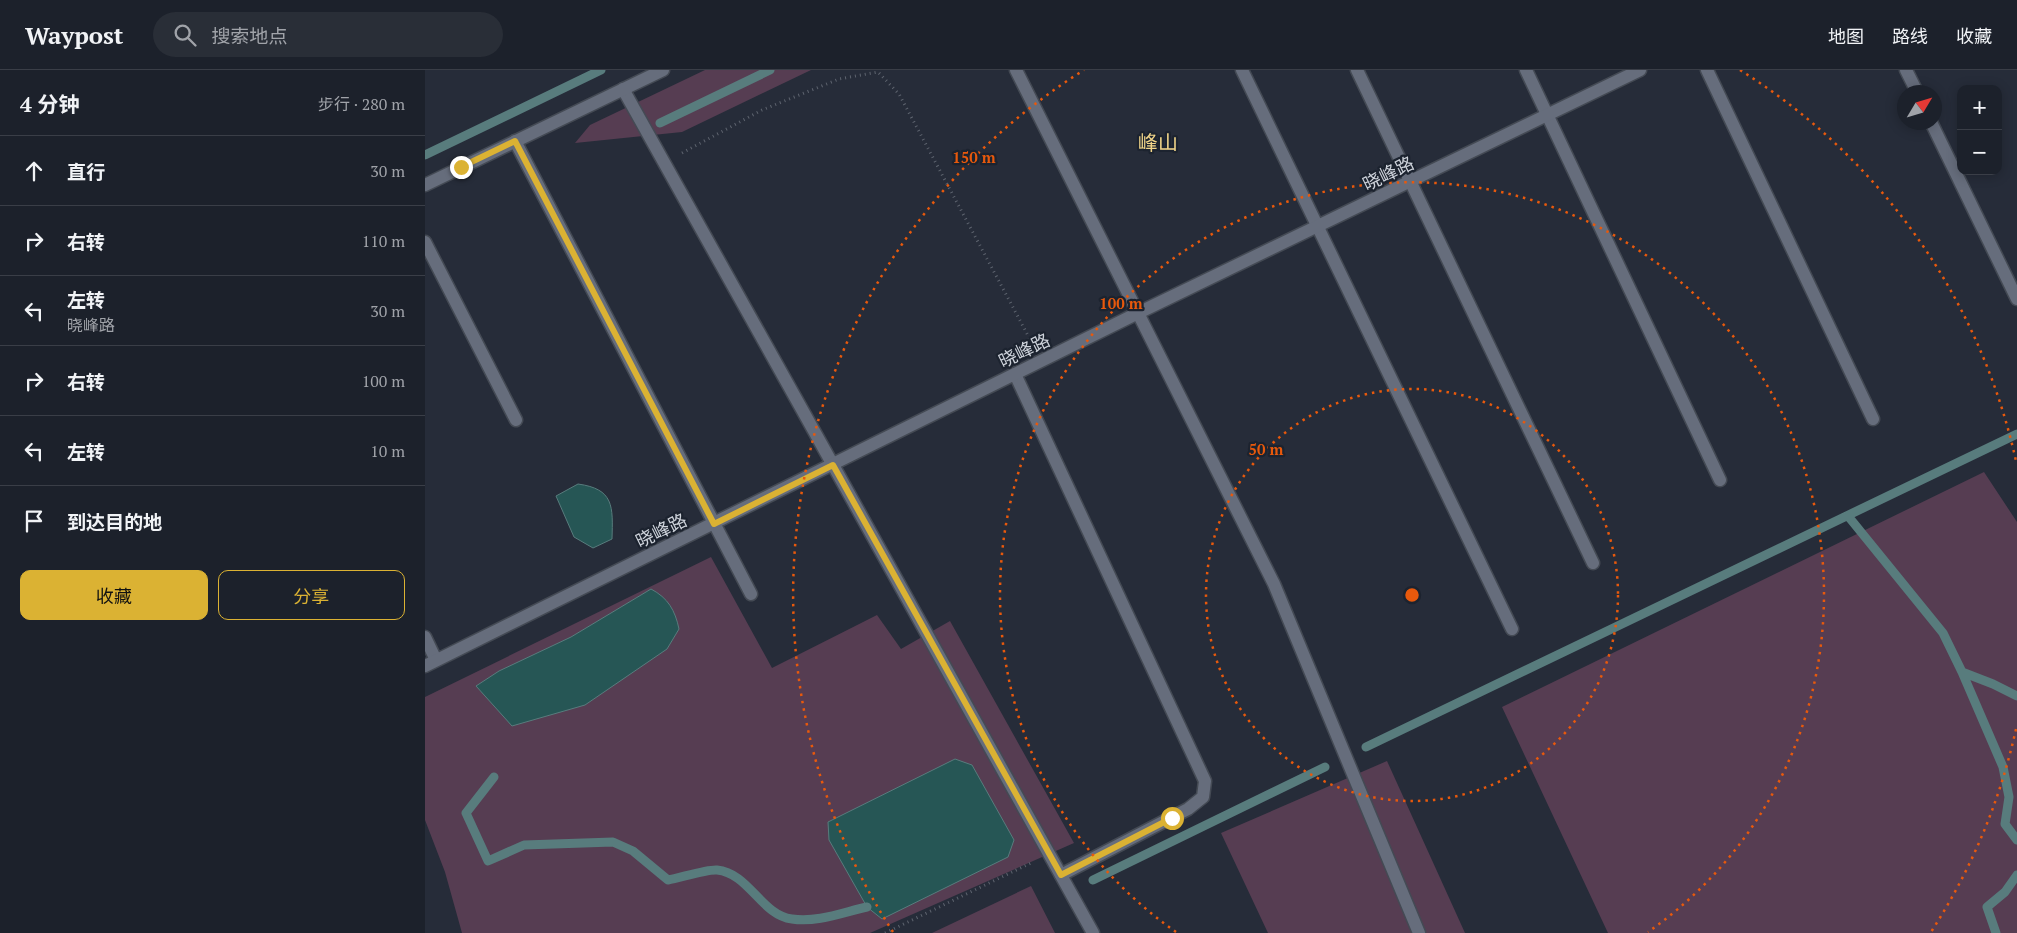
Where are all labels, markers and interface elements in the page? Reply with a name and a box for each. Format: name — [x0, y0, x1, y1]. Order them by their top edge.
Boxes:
search box — [153, 12, 503, 57]
text: Waypost — [25, 19, 123, 51]
icon: search — [171, 21, 199, 49]
text: 搜索地点 — [211, 23, 287, 48]
text: 地图 — [1828, 24, 1864, 48]
text: 路线 — [1892, 24, 1928, 48]
text: 收藏 — [1956, 24, 1992, 48]
north arrow — [1897, 85, 1942, 130]
map controls — [1957, 85, 2002, 175]
button: + — [1957, 85, 2002, 130]
text: 4 分钟 — [20, 90, 80, 118]
text: 步行 · 280 m — [318, 93, 405, 115]
district label: 峰山 — [1138, 129, 1178, 156]
button: − — [1957, 130, 2002, 175]
text: 150 m — [952, 147, 996, 167]
street label: 晓峰路 — [1358, 150, 1418, 196]
route end — [450, 156, 473, 179]
icon: ahead — [20, 157, 48, 185]
text: 直行 — [67, 159, 105, 184]
text: 30 m — [370, 160, 405, 182]
icon: right — [20, 227, 48, 255]
text: 右转 — [67, 229, 105, 254]
text: 110 m — [362, 230, 405, 252]
text: 左转 — [67, 287, 105, 312]
text: 100 m — [1099, 293, 1143, 313]
icon: left — [20, 297, 48, 325]
text: 30 m — [370, 300, 405, 322]
text: 晓峰路 — [67, 314, 115, 336]
street label: 晓峰路 — [994, 327, 1054, 373]
icon: right — [20, 367, 48, 395]
text: 右转 — [67, 369, 105, 394]
text: 100 m — [362, 370, 405, 392]
icon: left — [20, 437, 48, 465]
text: 左转 — [67, 439, 105, 464]
text: 50 m — [1249, 439, 1284, 459]
text: 10 m — [370, 440, 405, 462]
icon: arrive — [20, 507, 48, 535]
street label: 晓峰路 — [631, 507, 691, 553]
text: 到达目的地 — [67, 509, 162, 534]
button: 收藏 — [20, 570, 208, 620]
button: 分享 — [218, 570, 405, 620]
centre of rings — [1403, 586, 1421, 604]
route start — [1161, 807, 1184, 830]

